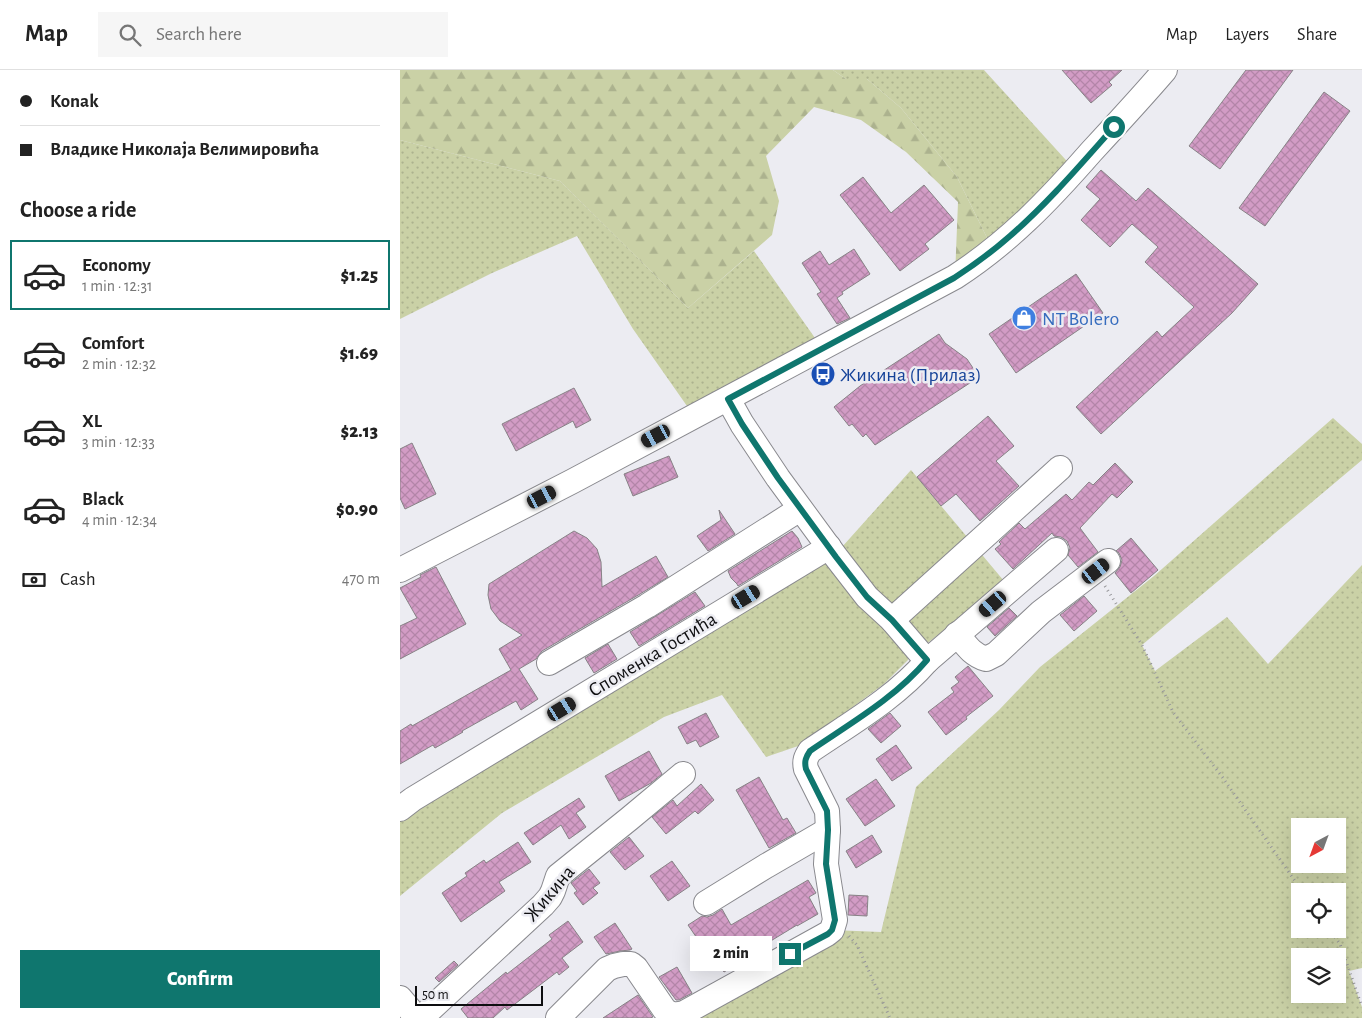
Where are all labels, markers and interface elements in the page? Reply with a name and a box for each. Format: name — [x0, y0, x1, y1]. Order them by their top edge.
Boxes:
search box — [98, 12, 448, 57]
icon: search — [116, 21, 144, 49]
text: Map — [25, 22, 68, 46]
text: Search here — [156, 25, 242, 44]
text: Map — [1166, 26, 1197, 44]
text: Layers — [1225, 26, 1269, 44]
text: Share — [1297, 26, 1337, 44]
text: Konak — [50, 92, 99, 111]
route start — [1103, 116, 1125, 138]
text: Владике Николаја Велимировића — [50, 140, 319, 159]
text: Choose a ride — [20, 199, 136, 221]
icon: car — [22, 253, 67, 298]
text: Economy — [82, 256, 151, 275]
text: $1.25 — [341, 266, 378, 285]
text: 1 min · 12:31 — [82, 278, 153, 294]
shop icon: NT Bolero — [1011, 305, 1037, 331]
place label: NT Bolero — [1042, 309, 1119, 329]
icon: car — [22, 331, 67, 376]
text: Comfort — [82, 334, 144, 353]
text: $1.69 — [339, 344, 378, 363]
text: 2 min · 12:32 — [82, 356, 156, 372]
bus stop icon: Жикина (Прилаз) — [810, 361, 836, 387]
place label: Жикина (Прилаз) — [840, 365, 982, 385]
icon: car — [22, 409, 67, 454]
text: XL — [82, 412, 102, 431]
text: $2.13 — [341, 422, 378, 441]
car — [639, 422, 672, 450]
text: 3 min · 12:33 — [82, 434, 155, 450]
car — [525, 484, 558, 510]
icon: car — [22, 487, 67, 532]
text: Black — [82, 490, 124, 509]
text: $0.90 — [336, 500, 378, 519]
text: 4 min · 12:34 — [82, 512, 157, 528]
car — [1079, 556, 1112, 586]
icon: cash — [20, 566, 48, 594]
text: Cash — [60, 570, 96, 589]
text: 470 m — [342, 571, 380, 587]
car — [729, 583, 762, 611]
car — [976, 588, 1009, 620]
street label: Споменка Гостића — [585, 609, 720, 701]
car — [545, 695, 578, 723]
north arrow — [1291, 818, 1346, 872]
map controls — [1291, 818, 1346, 1003]
street label: Жикина — [521, 862, 579, 925]
button: locate — [1291, 883, 1346, 938]
callout: 2 min — [690, 936, 772, 972]
route end — [779, 943, 801, 965]
text: 2 min — [713, 945, 749, 961]
button: layers — [1291, 948, 1346, 1003]
button: Confirm — [20, 950, 380, 1008]
scale bar — [415, 983, 542, 1006]
text: 50 m — [422, 988, 449, 1002]

